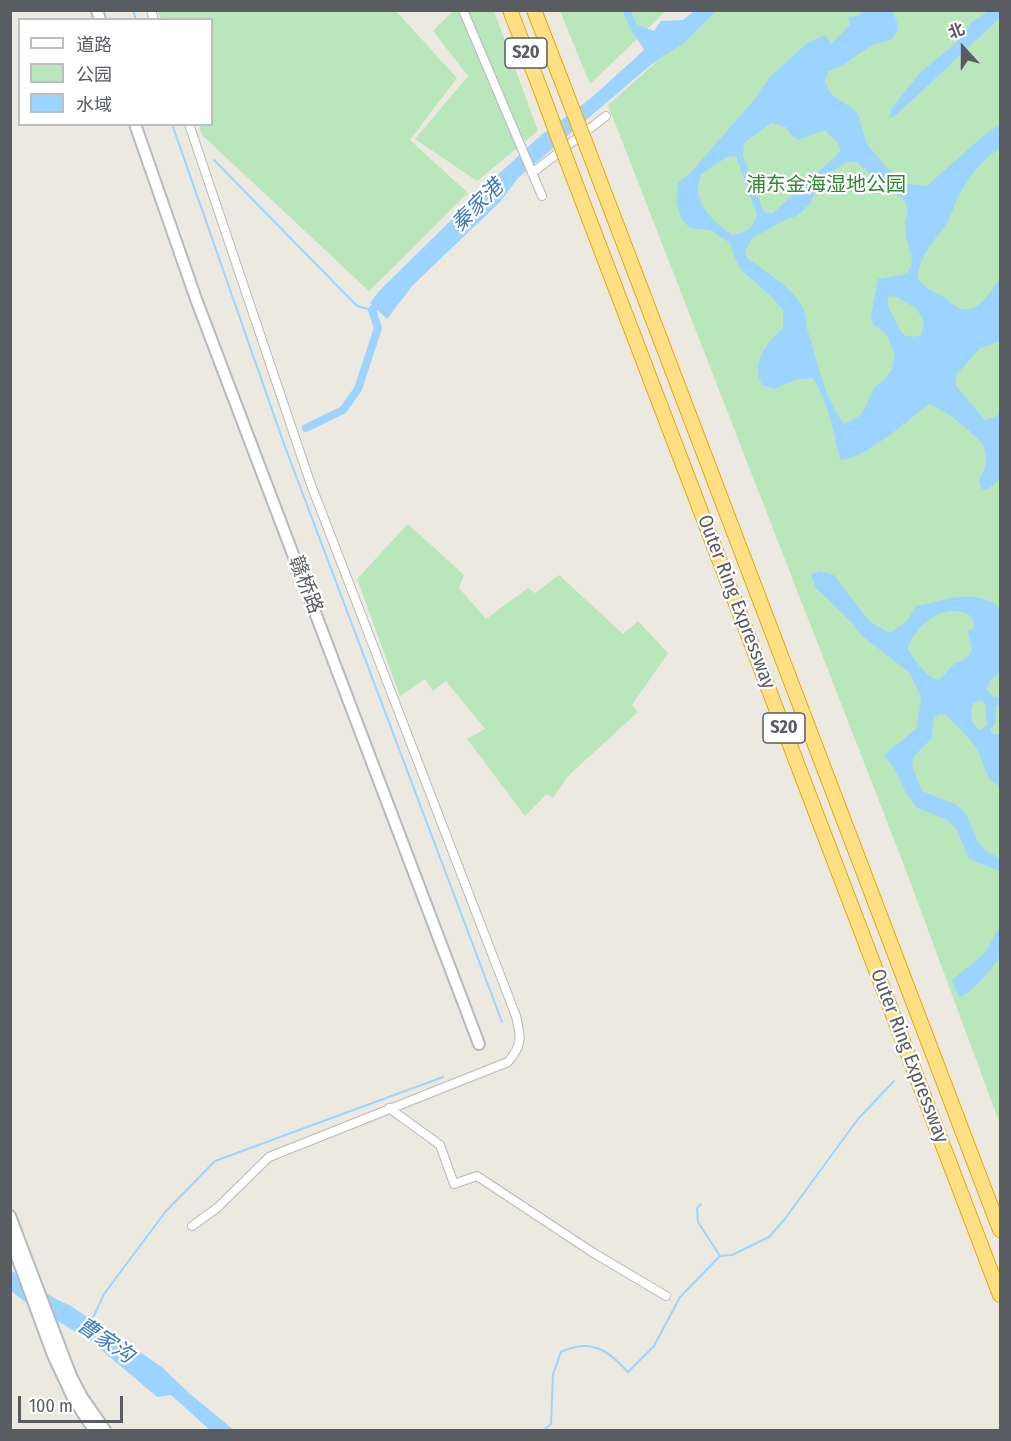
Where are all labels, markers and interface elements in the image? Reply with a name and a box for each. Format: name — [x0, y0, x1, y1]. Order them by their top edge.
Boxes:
legend — [18, 18, 213, 126]
north arrow — [933, 18, 993, 78]
text: 北 — [945, 19, 967, 42]
text: 道路 — [76, 34, 112, 56]
road number: S20 — [505, 38, 547, 68]
text: 公园 — [76, 64, 112, 86]
text: 水域 — [76, 94, 112, 116]
park label: 浦东金海湿地公园 — [746, 173, 906, 197]
water label: 秦家港 — [447, 175, 509, 237]
street label: Outer Ring Expressway — [692, 512, 780, 692]
street label: 赣桥路 — [283, 553, 327, 617]
road number: S20 — [763, 713, 805, 743]
street label: Outer Ring Expressway — [865, 966, 953, 1146]
water label: 曹家沟 — [72, 1313, 138, 1369]
scale bar — [21, 1384, 126, 1422]
text: 100 m — [29, 1395, 73, 1417]

